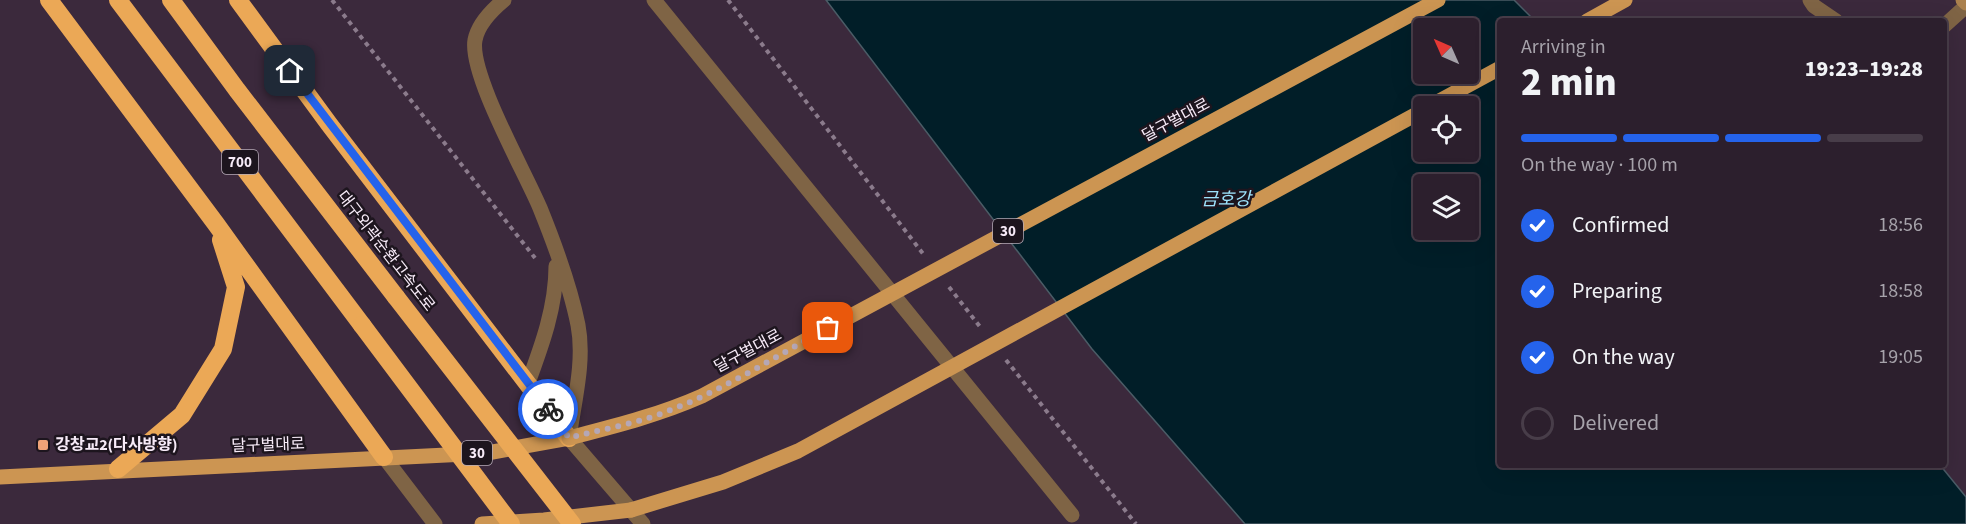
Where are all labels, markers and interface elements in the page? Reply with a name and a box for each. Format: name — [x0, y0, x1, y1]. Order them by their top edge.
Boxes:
north arrow — [1413, 18, 1479, 84]
map controls — [1413, 18, 1479, 240]
text: Arriving in — [1521, 33, 1606, 61]
pin — [264, 45, 315, 96]
text: 19:23–19:28 — [1805, 53, 1923, 85]
icon: home — [273, 54, 306, 87]
text: 2 min — [1521, 55, 1617, 111]
street label: 달구벌대로 — [1138, 93, 1214, 147]
button: locate — [1413, 96, 1479, 162]
road number: 700 — [222, 150, 258, 174]
text: On the way · 100 m — [1521, 151, 1678, 179]
button: layers — [1413, 174, 1479, 240]
street label: 대구외곽순환고속도로 — [332, 186, 440, 316]
water label: 금호강 — [1201, 187, 1253, 212]
icon: check — [1521, 209, 1554, 242]
text: Confirmed — [1572, 209, 1669, 241]
text: 18:56 — [1878, 211, 1923, 239]
road number: 30 — [993, 219, 1023, 243]
icon: check — [1521, 275, 1554, 308]
text: Preparing — [1572, 275, 1662, 307]
text: 18:58 — [1878, 277, 1923, 305]
pin — [802, 302, 853, 353]
icon: bag — [811, 311, 844, 344]
street label: 달구벌대로 — [710, 324, 786, 378]
icon: check — [1521, 341, 1554, 374]
text: On the way — [1572, 341, 1675, 373]
text: 19:05 — [1878, 343, 1923, 371]
courier — [518, 379, 578, 439]
icon: bike — [532, 393, 565, 426]
text: Delivered — [1572, 407, 1659, 439]
street label: 달구벌대로 — [231, 433, 305, 457]
place label: 강창교2(다사방향) — [55, 434, 178, 456]
marker: 강창교2(다사방향) — [36, 438, 50, 452]
road number: 30 — [462, 441, 492, 465]

